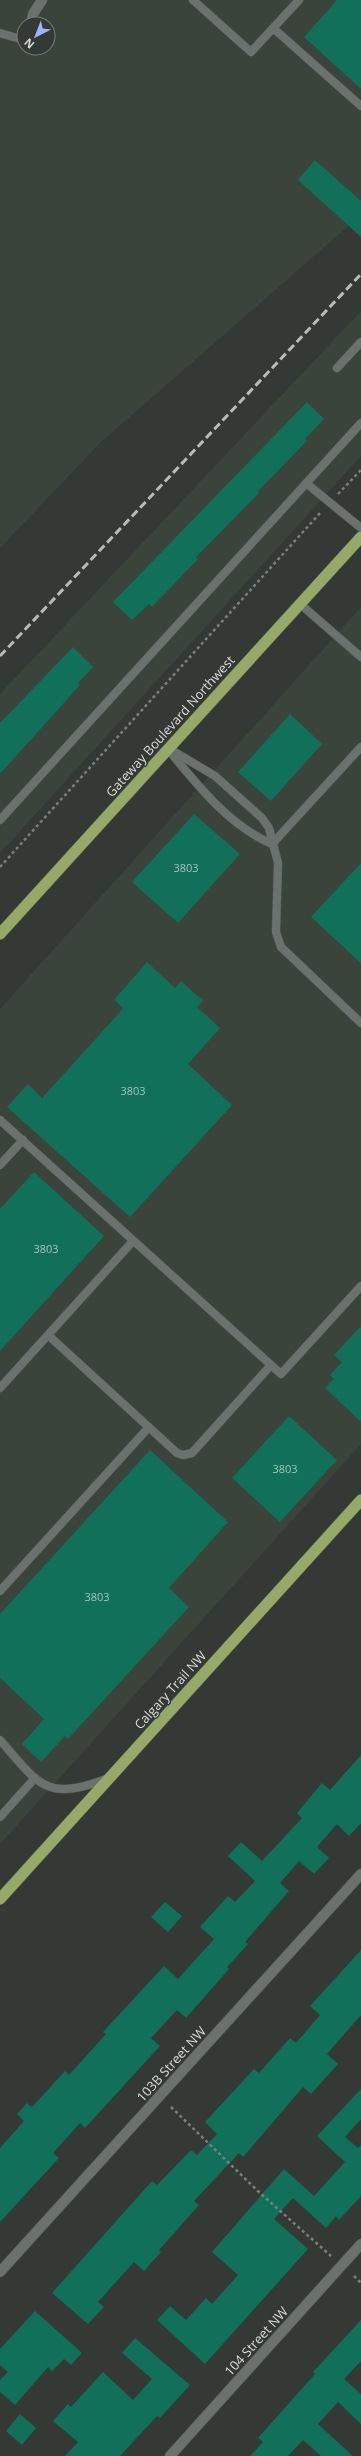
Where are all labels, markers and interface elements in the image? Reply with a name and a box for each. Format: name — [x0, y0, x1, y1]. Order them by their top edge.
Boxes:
north arrow — [16, 16, 56, 56]
text: N — [21, 35, 37, 52]
street label: Gateway Boulevard Northwest — [102, 651, 239, 801]
house number: 3803 — [173, 860, 199, 875]
house number: 3803 — [120, 1083, 146, 1098]
house number: 3803 — [33, 1241, 59, 1256]
house number: 3803 — [272, 1461, 298, 1476]
house number: 3803 — [84, 1589, 110, 1604]
street label: Calgary Trail NW — [130, 1647, 210, 1733]
street label: 103B Street NW — [132, 2022, 210, 2106]
street label: 104 Street NW — [220, 2303, 292, 2379]

